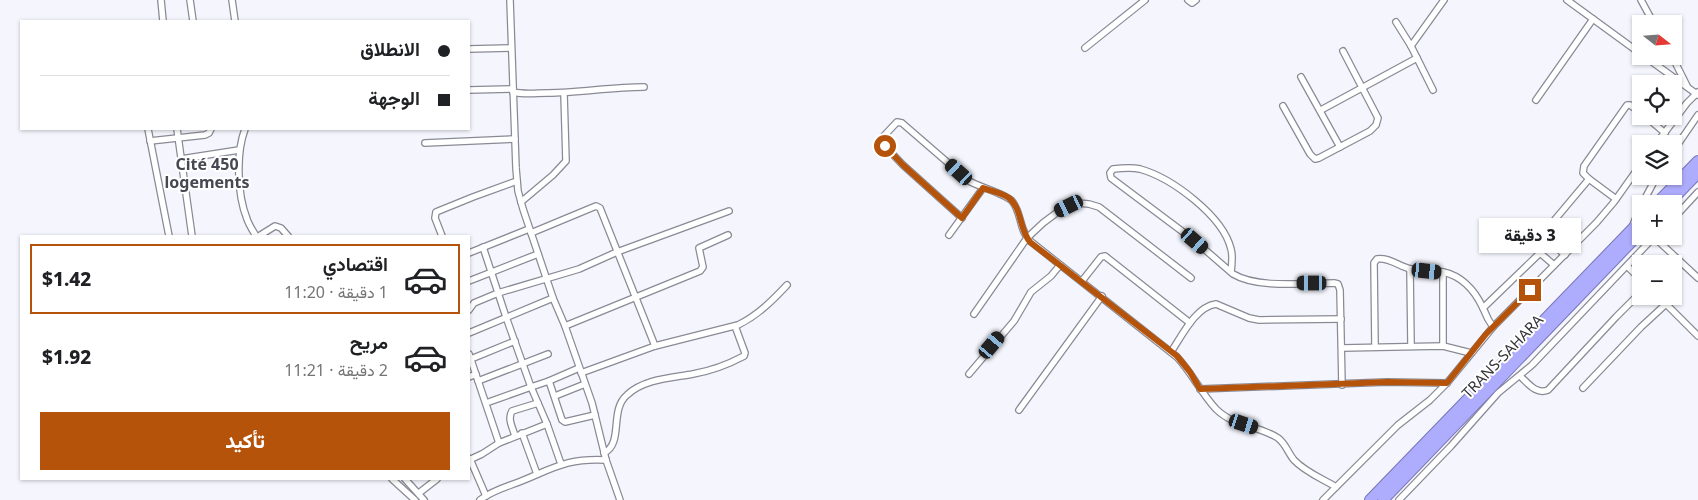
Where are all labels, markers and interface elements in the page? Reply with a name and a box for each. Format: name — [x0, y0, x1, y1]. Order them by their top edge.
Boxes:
north arrow — [1632, 15, 1682, 65]
map controls — [1632, 15, 1682, 305]
text: الانطلاق — [360, 36, 420, 62]
button: locate — [1632, 75, 1682, 125]
text: الوجهة — [368, 85, 420, 111]
route start — [874, 135, 896, 157]
button: layers — [1632, 135, 1682, 185]
district label: Cité 450 logements — [165, 153, 249, 193]
car — [942, 156, 975, 188]
car — [1052, 193, 1085, 219]
button: + — [1632, 195, 1682, 245]
callout: 3 دقيقة — [1479, 218, 1581, 252]
text: 3 دقيقة — [1504, 224, 1556, 246]
car — [1178, 225, 1211, 257]
text: اقتصادي — [323, 251, 388, 277]
button: − — [1632, 255, 1682, 305]
icon: car — [403, 257, 448, 302]
car — [1411, 262, 1442, 280]
text: $1.42 — [42, 266, 91, 292]
car — [1297, 276, 1327, 291]
route end — [1519, 279, 1541, 301]
text: 1 دقيقة · 11:20 — [284, 281, 388, 303]
street label: TRANS-SAHARA — [1457, 309, 1547, 402]
text: مريح — [350, 329, 388, 355]
car — [976, 329, 1007, 361]
icon: car — [403, 335, 448, 380]
text: $1.92 — [42, 344, 91, 370]
text: 2 دقيقة · 11:21 — [284, 359, 388, 381]
button: تأكيد — [40, 412, 450, 470]
car — [1227, 412, 1260, 436]

